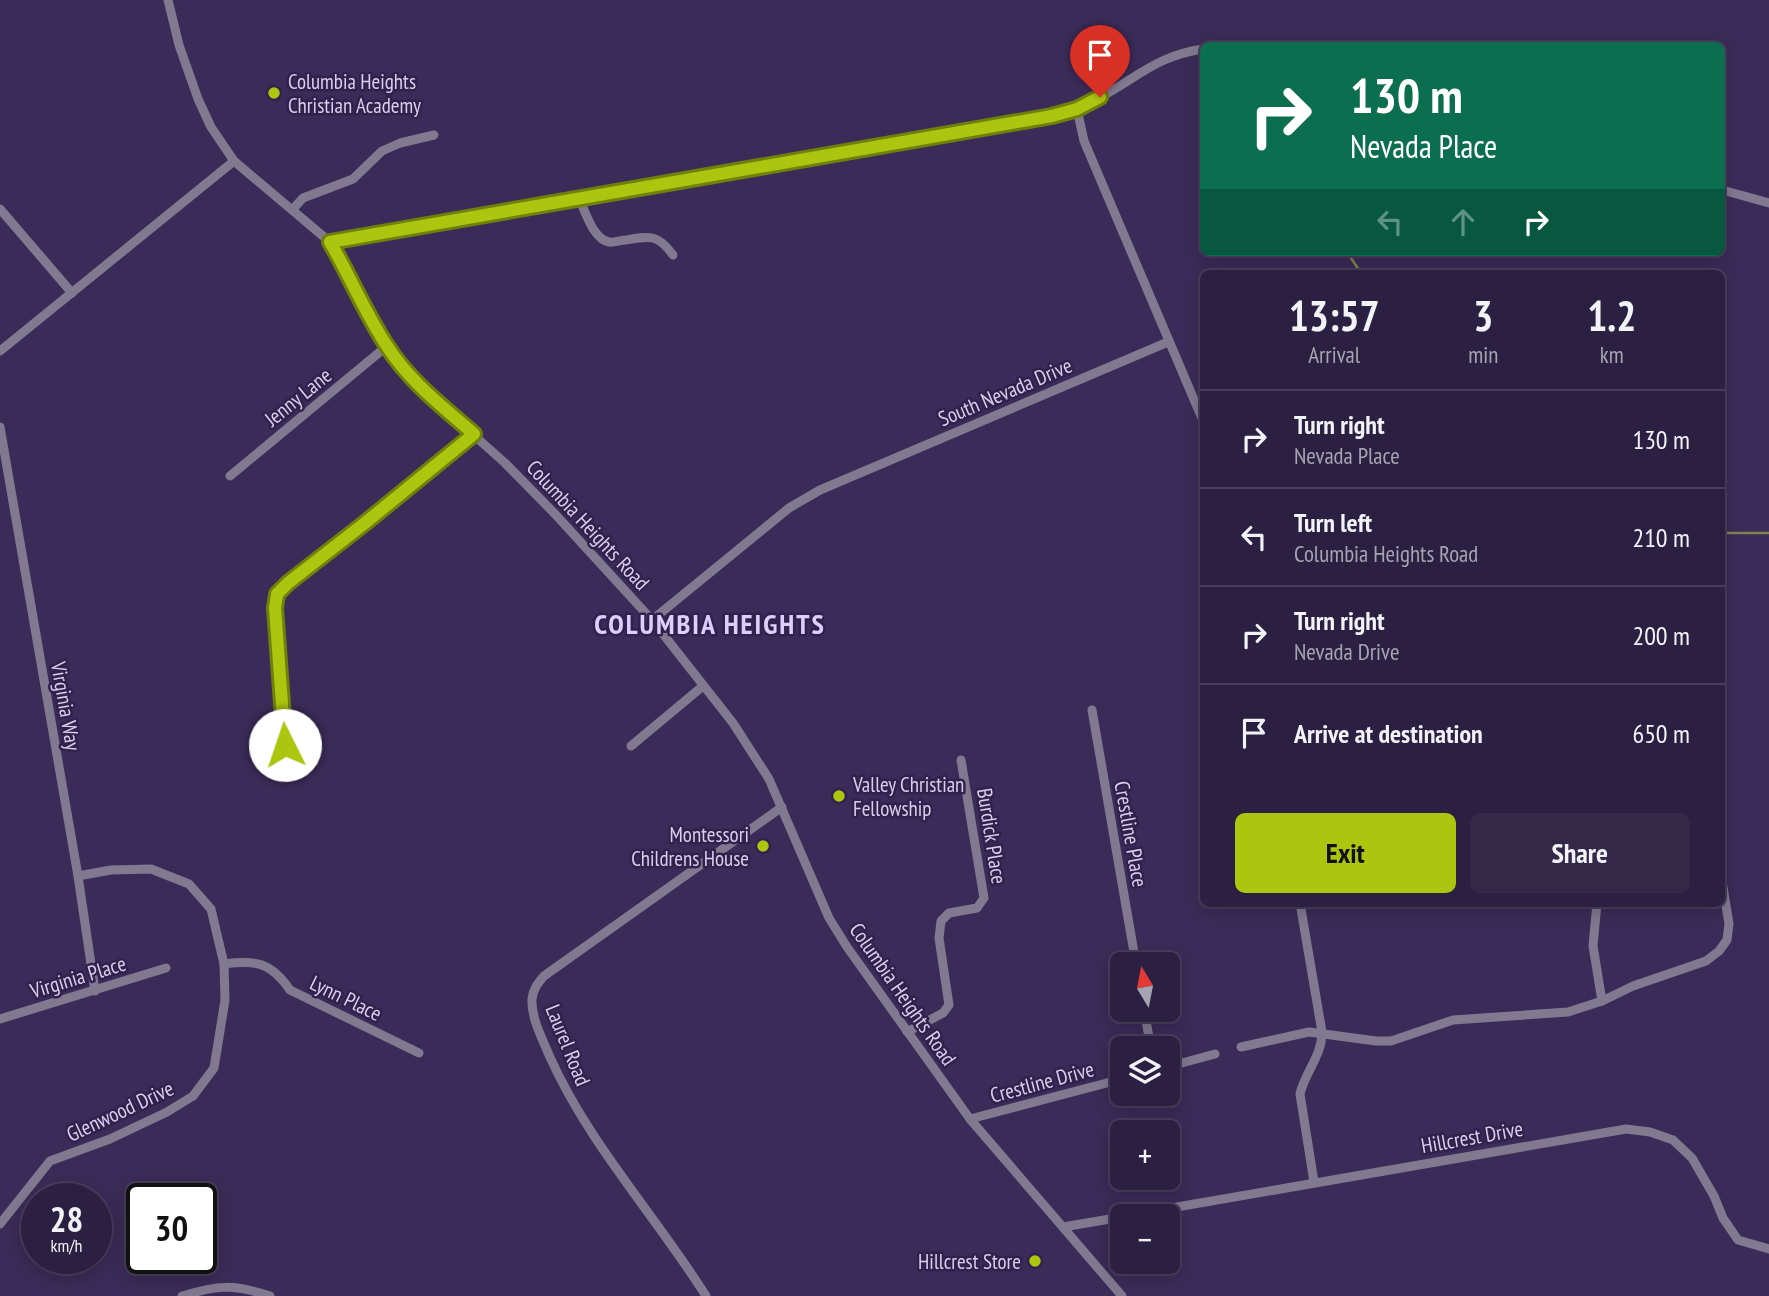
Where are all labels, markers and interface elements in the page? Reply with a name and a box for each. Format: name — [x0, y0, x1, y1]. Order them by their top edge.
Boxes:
pin — [1070, 25, 1130, 97]
icon: arrive — [1081, 36, 1119, 74]
text: 130 m — [1350, 63, 1463, 127]
place label: Columbia Heights Christian Academy — [288, 68, 421, 119]
icon: right — [1235, 70, 1326, 161]
marker: Columbia Heights Christian Academy — [266, 85, 282, 101]
text: Nevada Place — [1350, 125, 1497, 167]
icon: left — [1371, 203, 1409, 241]
icon: ahead — [1444, 203, 1482, 241]
icon: right — [1517, 203, 1555, 241]
text: 13:57 — [1289, 288, 1380, 343]
text: 3 — [1473, 288, 1493, 343]
text: 1.2 — [1587, 288, 1636, 343]
text: Arrival — [1308, 340, 1360, 369]
text: min — [1468, 340, 1498, 369]
text: km — [1600, 340, 1624, 369]
street label: South Nevada Drive — [934, 352, 1076, 432]
street label: Jenny Lane — [258, 362, 337, 433]
text: Turn right — [1294, 408, 1385, 441]
icon: right — [1235, 420, 1273, 458]
text: 130 m — [1632, 423, 1690, 456]
text: Nevada Place — [1294, 441, 1400, 470]
street label: Columbia Heights Road — [521, 454, 655, 596]
text: Turn left — [1294, 506, 1372, 539]
icon: left — [1235, 518, 1273, 556]
text: 210 m — [1632, 521, 1690, 554]
text: Columbia Heights Road — [1294, 539, 1478, 568]
text: Turn right — [1294, 604, 1385, 637]
district label: COLUMBIA HEIGHTS — [594, 605, 826, 642]
icon: right — [1235, 616, 1273, 654]
text: 200 m — [1632, 619, 1690, 652]
text: Nevada Drive — [1294, 637, 1399, 666]
street label: Virginia Way — [45, 659, 87, 753]
position arrow — [248, 708, 322, 782]
icon: arrive — [1235, 714, 1273, 752]
text: Arrive at destination — [1294, 717, 1483, 750]
text: 650 m — [1632, 717, 1690, 750]
place label: Valley Christian Fellowship — [852, 771, 964, 822]
street label: Crestline Place — [1108, 779, 1154, 889]
street label: Burdick Place — [971, 786, 1013, 886]
marker: Valley Christian Fellowship — [831, 788, 847, 804]
button: Exit — [1235, 813, 1456, 893]
button: Share — [1470, 813, 1690, 893]
place label: Montessori Childrens House — [631, 821, 749, 872]
marker: Montessori Childrens House — [755, 838, 771, 854]
street label: Columbia Heights Road — [844, 917, 962, 1071]
street label: Virginia Place — [26, 950, 129, 1005]
north arrow — [1110, 952, 1180, 1022]
map controls — [1110, 952, 1180, 1274]
street label: Lynn Place — [306, 969, 386, 1027]
street label: Laurel Road — [539, 1000, 597, 1090]
button: layers — [1110, 1036, 1180, 1106]
street label: Crestline Drive — [987, 1055, 1097, 1109]
street label: Glenwood Drive — [62, 1074, 178, 1148]
street label: Hillcrest Drive — [1419, 1115, 1525, 1159]
button: + — [1110, 1120, 1180, 1190]
speed limit sign: 30 — [126, 1183, 217, 1274]
text: 28 — [50, 1196, 83, 1242]
button: − — [1110, 1204, 1180, 1274]
text: km/h — [51, 1234, 82, 1257]
place label: Hillcrest Store — [918, 1248, 1021, 1275]
marker: Hillcrest Store — [1027, 1253, 1043, 1269]

